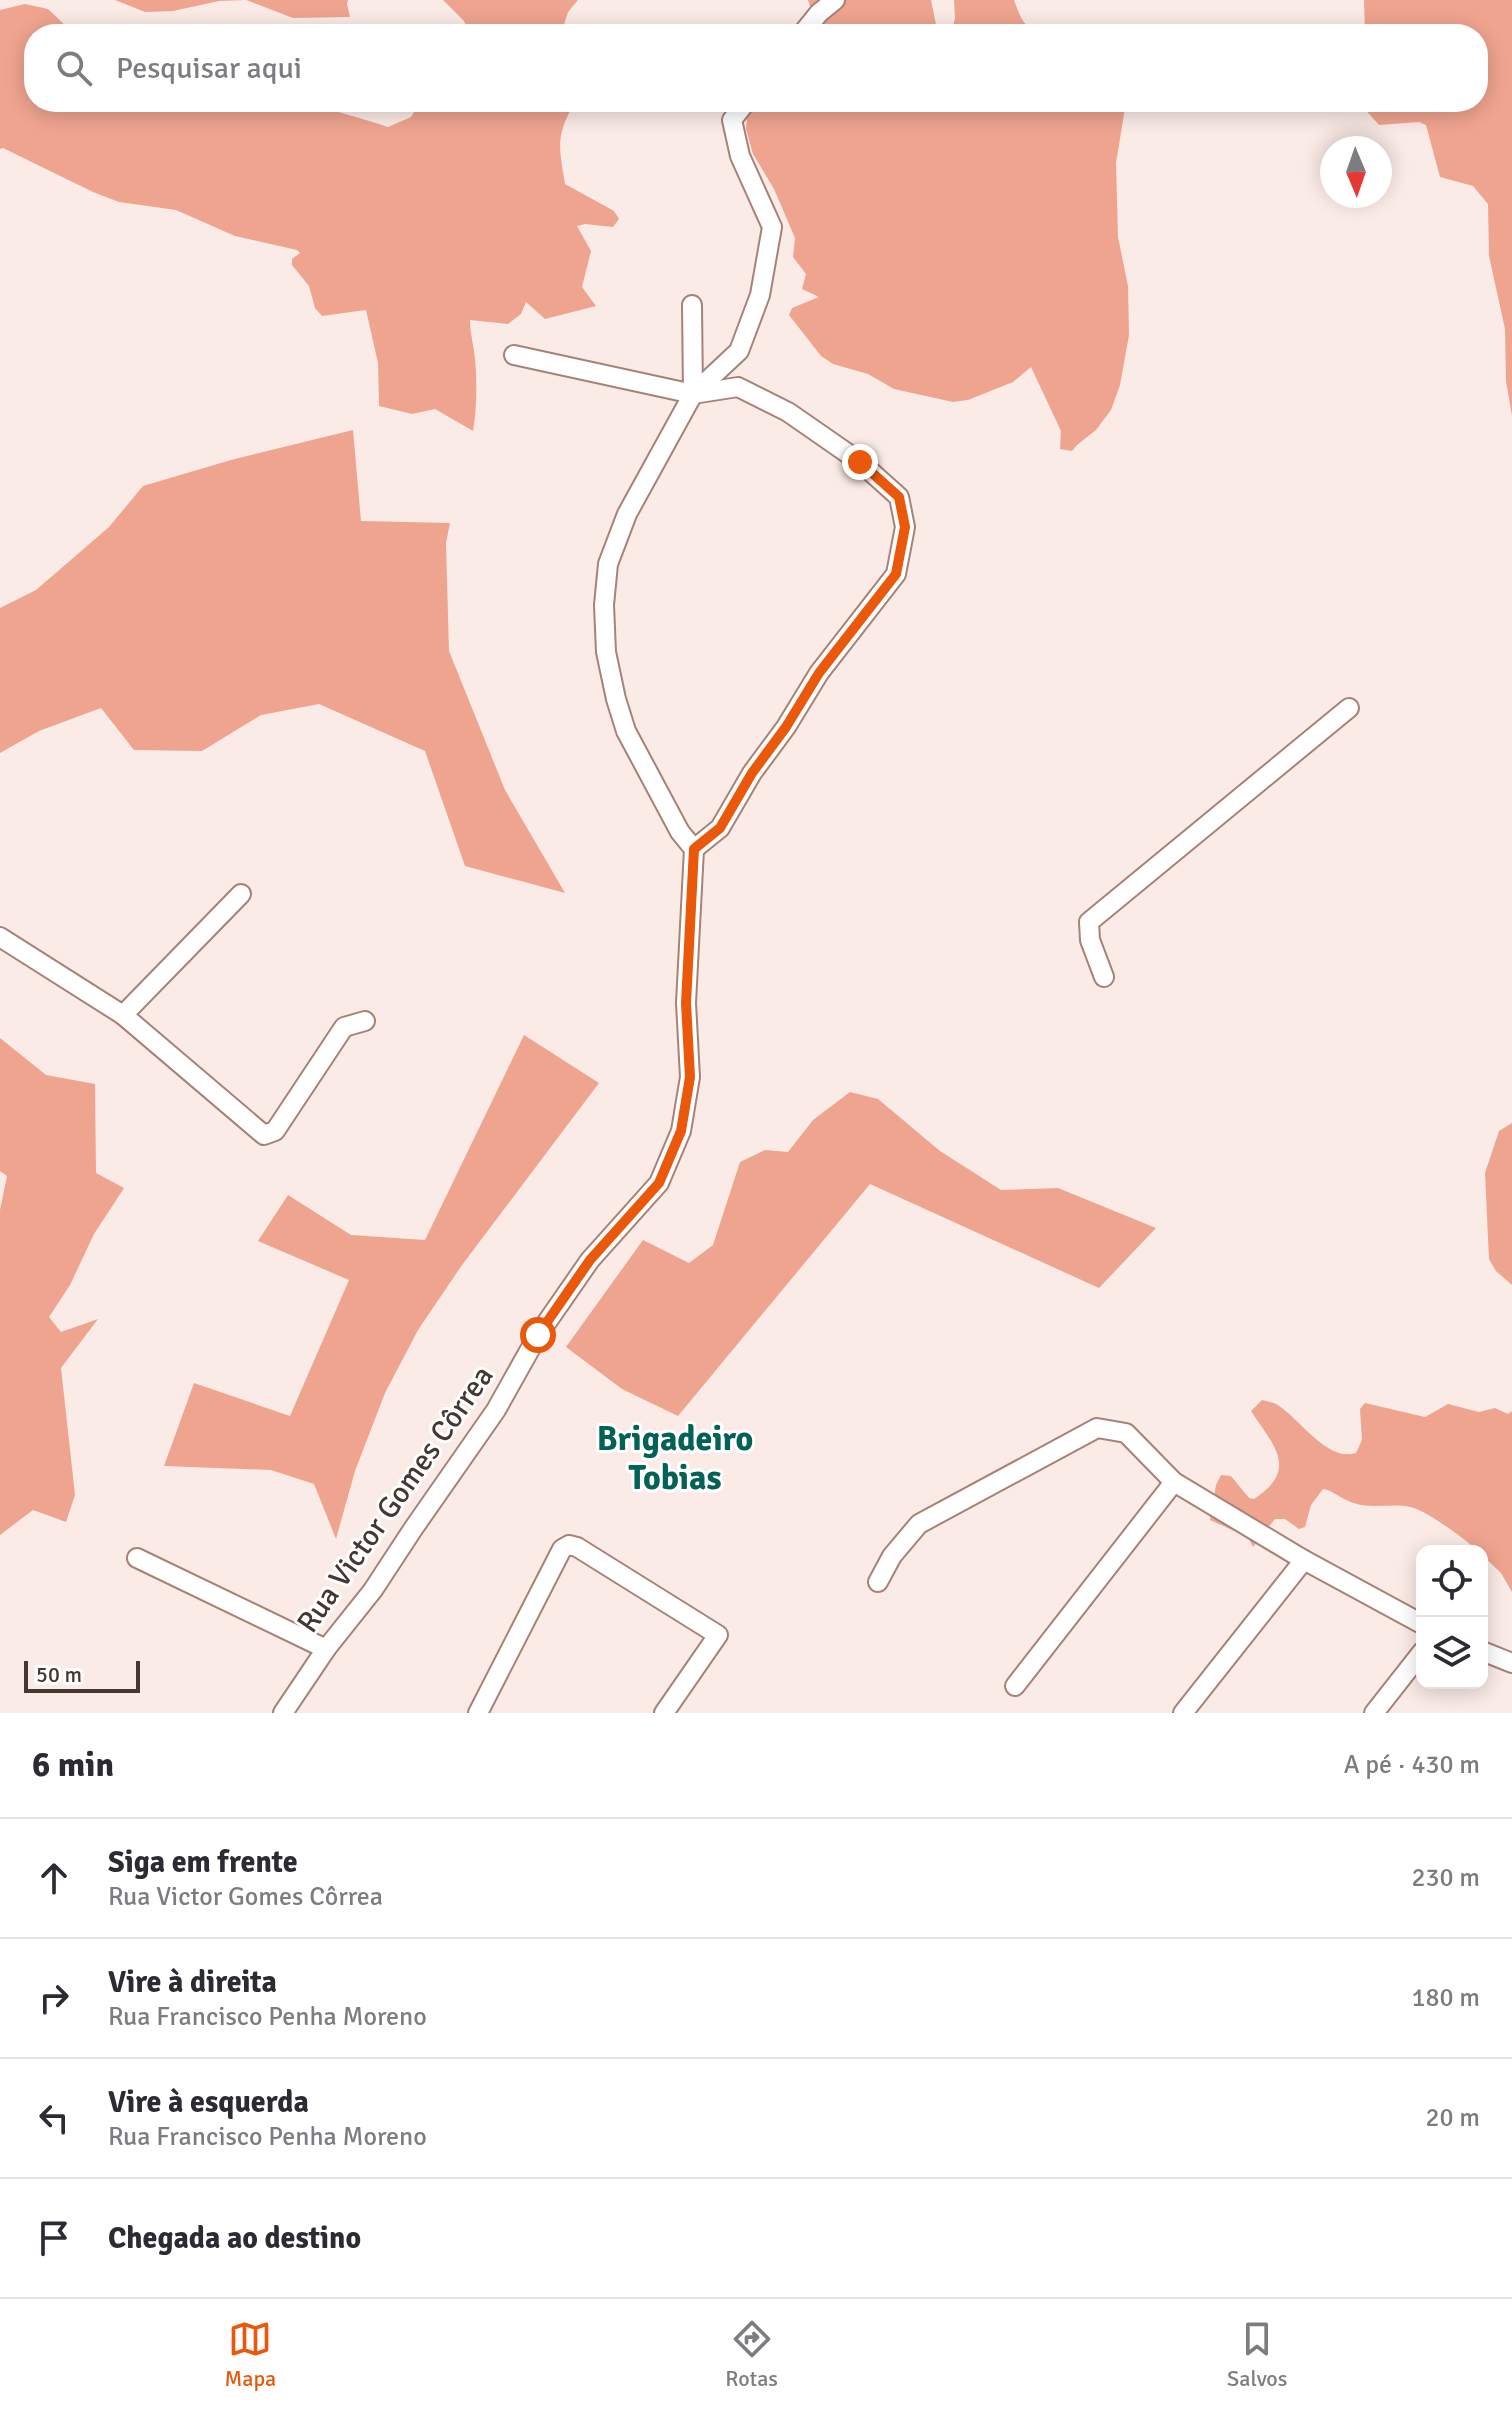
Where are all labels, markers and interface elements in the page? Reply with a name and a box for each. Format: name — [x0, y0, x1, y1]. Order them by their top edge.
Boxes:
search box — [24, 24, 1488, 112]
icon: search — [52, 46, 96, 90]
text: Pesquisar aqui — [116, 50, 302, 87]
north arrow — [1320, 136, 1392, 208]
route end — [842, 444, 878, 480]
route start — [520, 1317, 556, 1353]
street label: Rua Victor Gomes Côrrea — [289, 1359, 502, 1640]
district label: Brigadeiro Tobias — [597, 1418, 753, 1499]
map controls — [1416, 1545, 1488, 1689]
button: locate — [1416, 1545, 1488, 1617]
button: layers — [1416, 1617, 1488, 1689]
scale bar — [24, 1657, 140, 1693]
text: 50 m — [36, 1661, 82, 1688]
text: 6 min — [32, 1744, 114, 1786]
text: A pé · 430 m — [1344, 1749, 1480, 1781]
text: Siga em frente — [108, 1844, 298, 1881]
icon: ahead — [32, 1856, 76, 1900]
text: 230 m — [1411, 1862, 1480, 1894]
text: Rua Victor Gomes Côrrea — [108, 1881, 383, 1913]
text: Vire à direita — [108, 1964, 277, 2001]
icon: right — [32, 1976, 76, 2020]
text: 180 m — [1411, 1982, 1480, 2014]
text: Rua Francisco Penha Moreno — [108, 2001, 427, 2033]
text: Vire à esquerda — [108, 2084, 309, 2121]
icon: left — [32, 2096, 76, 2140]
text: 20 m — [1425, 2102, 1480, 2134]
text: Rua Francisco Penha Moreno — [108, 2121, 427, 2153]
icon: arrive — [32, 2216, 76, 2260]
text: Chegada ao destino — [108, 2220, 361, 2257]
tab: Mapa — [225, 2317, 276, 2392]
tab: Rotas — [725, 2317, 778, 2392]
tab: Salvos — [1227, 2317, 1287, 2392]

